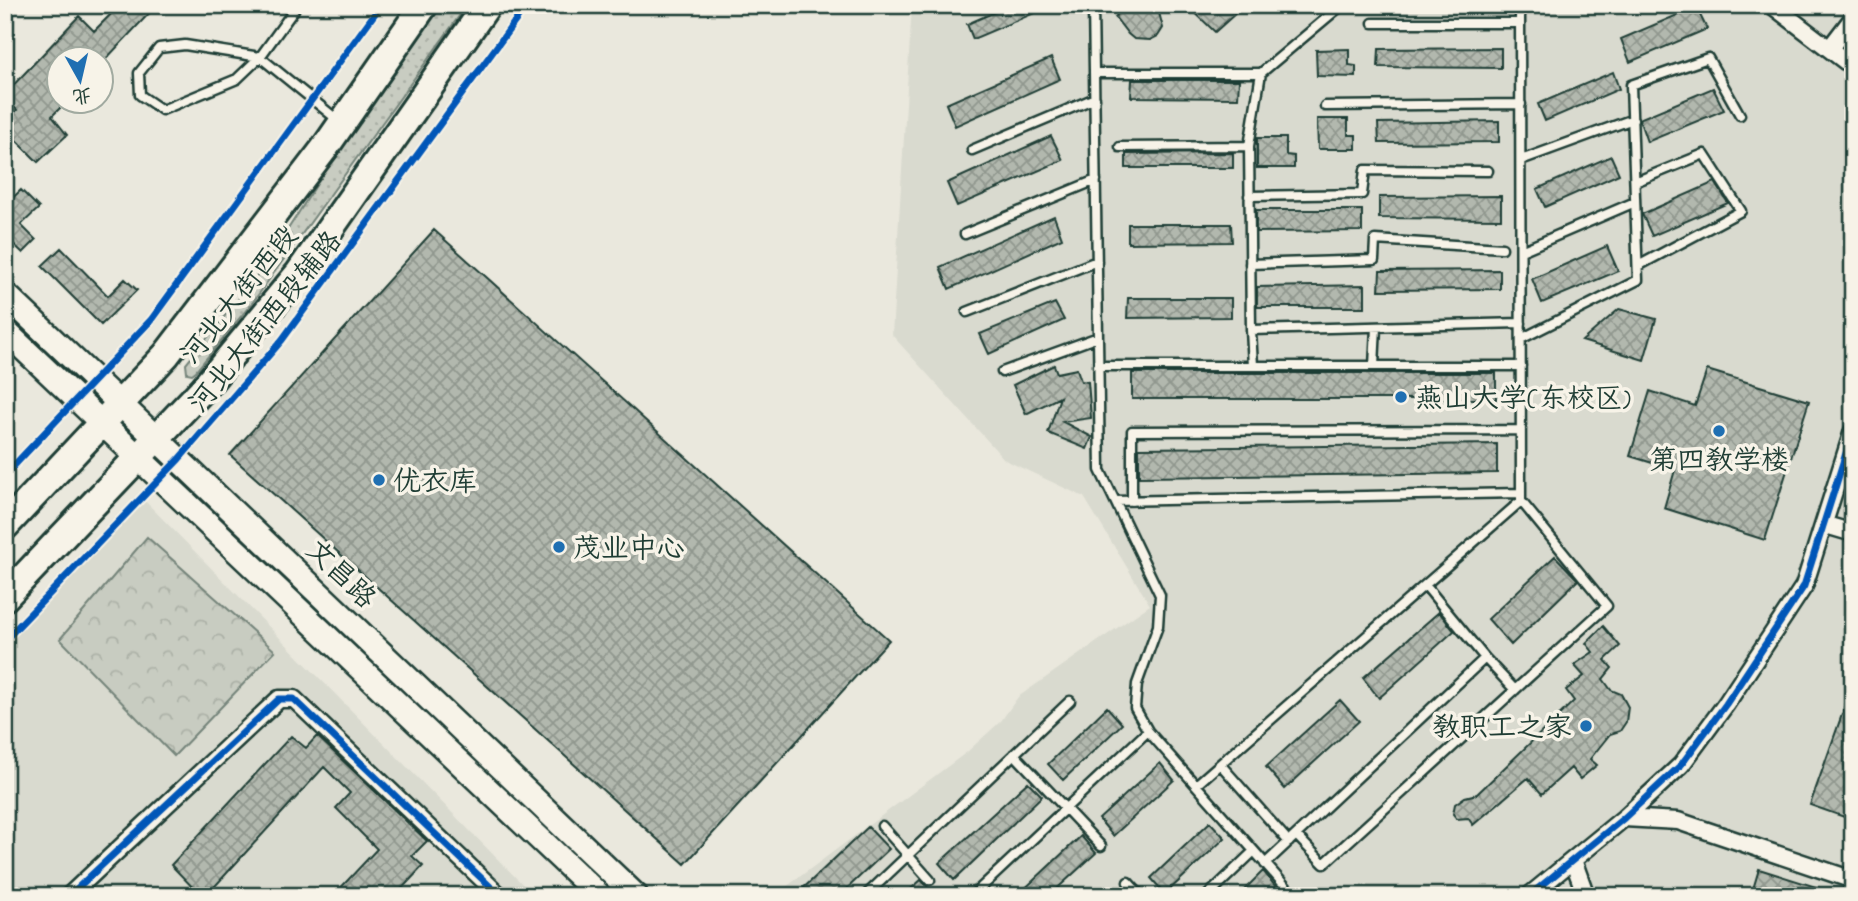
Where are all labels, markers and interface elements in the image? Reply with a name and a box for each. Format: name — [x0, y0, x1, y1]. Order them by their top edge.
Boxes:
north arrow — [46, 46, 116, 116]
text: 北 — [71, 80, 93, 109]
street label: 河北大街西段 — [172, 218, 310, 374]
street label: 河北大街西段辅路 — [180, 223, 353, 423]
place label: 燕山大学(东校区) — [1415, 380, 1631, 421]
marker: 燕山大学(东校区) — [1393, 389, 1409, 405]
marker: 第四教学楼 — [1711, 423, 1727, 439]
place label: 第四教学楼 — [1649, 442, 1789, 483]
place label: 优衣库 — [393, 463, 477, 504]
marker: 优衣库 — [371, 472, 387, 488]
place label: 茂业中心 — [573, 530, 685, 571]
street label: 文昌路 — [295, 532, 384, 619]
marker: 茂业中心 — [551, 539, 567, 555]
place label: 教职工之家 — [1432, 709, 1572, 750]
marker: 教职工之家 — [1578, 718, 1594, 734]

